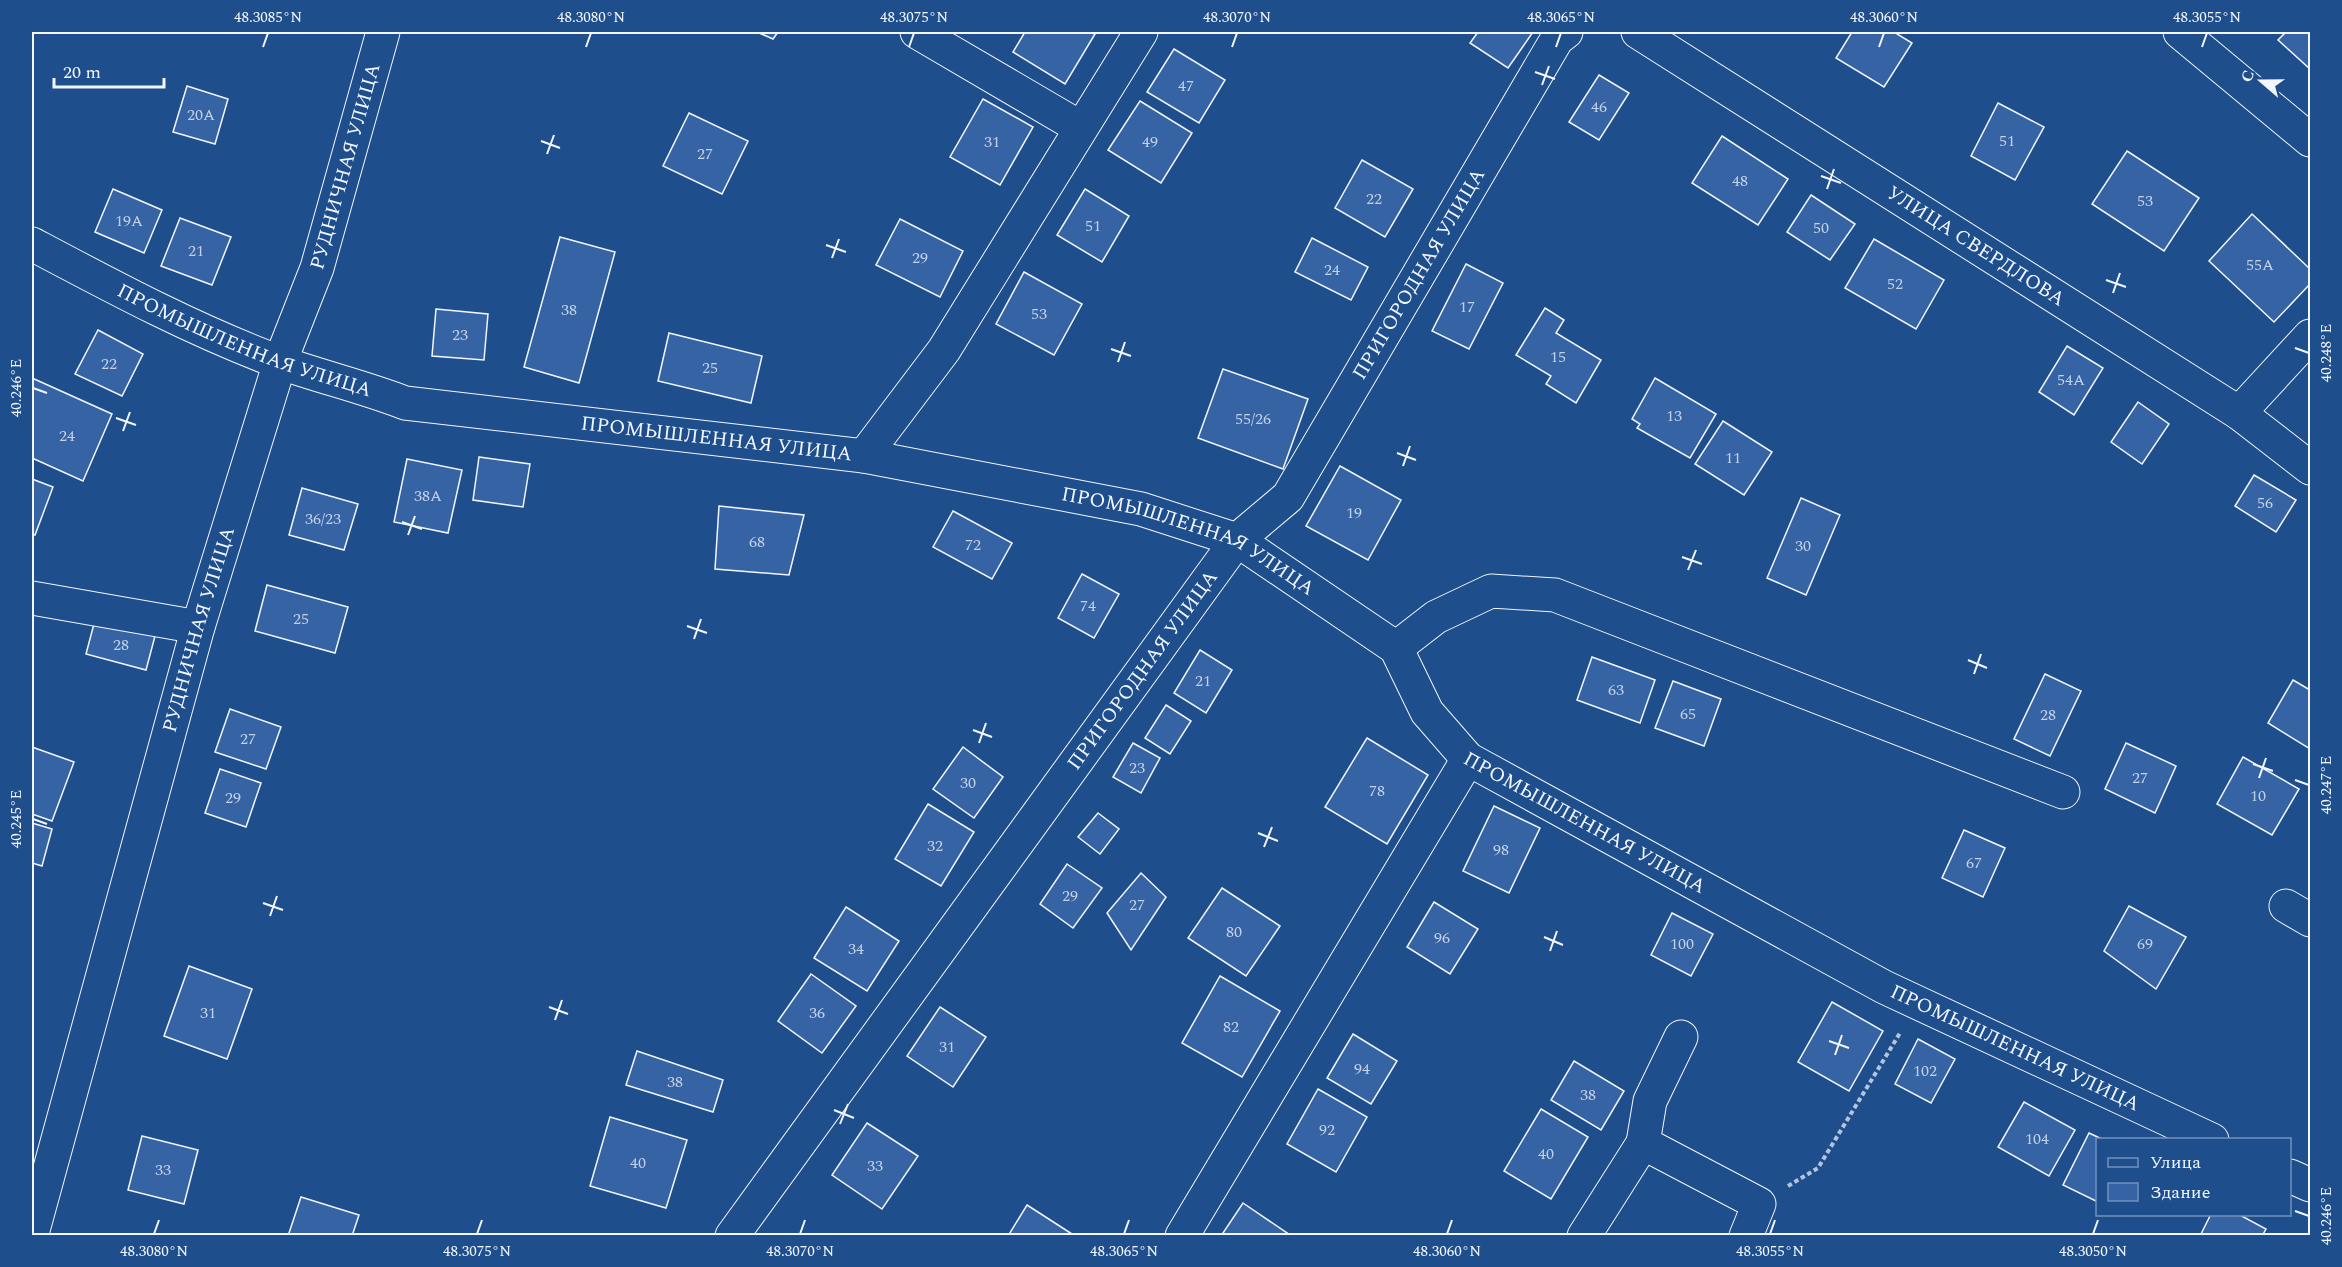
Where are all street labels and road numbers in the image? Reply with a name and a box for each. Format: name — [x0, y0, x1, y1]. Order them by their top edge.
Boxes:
street label: РУДНИЧНАЯ УЛИЦА — [302, 60, 389, 273]
street label: ПРИГОРОДНАЯ УЛИЦА — [1345, 163, 1493, 386]
street label: УЛИЦА СВЕРДЛОВА — [1881, 178, 2071, 314]
street label: ПРОМЫШЛЕННАЯ УЛИЦА — [112, 276, 375, 405]
street label: ПРОМЫШЛЕННАЯ УЛИЦА — [579, 408, 854, 470]
street label: ПРОМЫШЛЕННАЯ УЛИЦА — [1059, 479, 1321, 603]
street label: РУДНИЧНАЯ УЛИЦА — [155, 523, 243, 736]
street label: ПРИГОРОДНАЯ УЛИЦА — [1060, 564, 1225, 777]
street label: ПРОМЫШЛЕННАЯ УЛИЦА — [1458, 744, 1711, 902]
street label: ПРОМЫШЛЕННАЯ УЛИЦА — [1885, 977, 2145, 1119]

